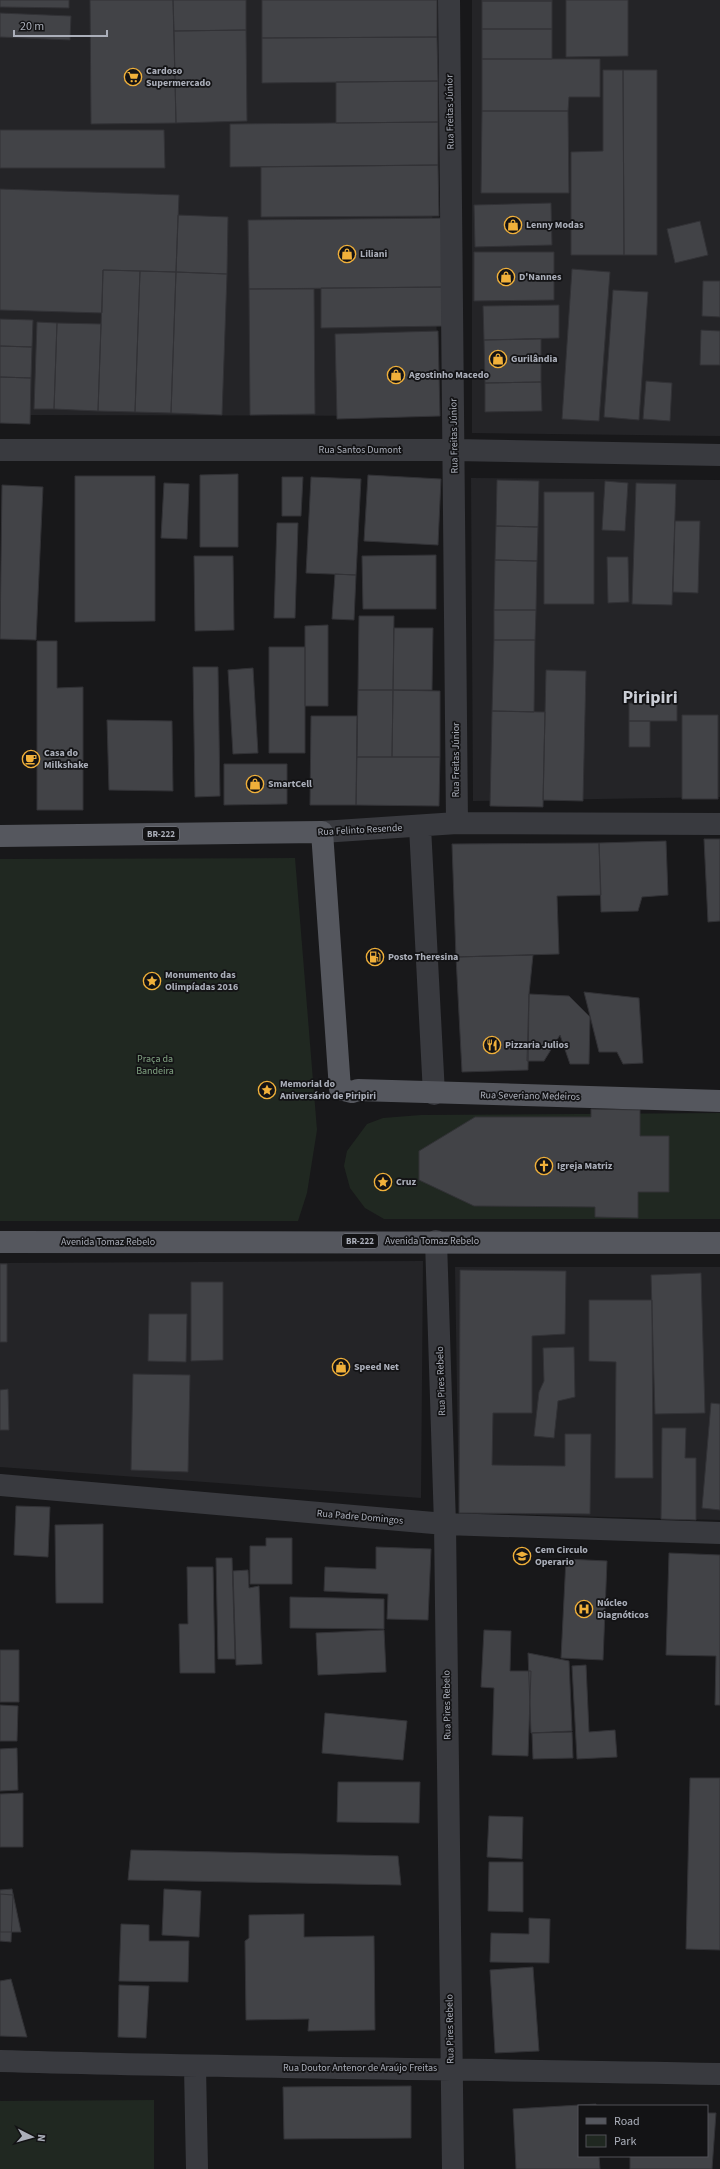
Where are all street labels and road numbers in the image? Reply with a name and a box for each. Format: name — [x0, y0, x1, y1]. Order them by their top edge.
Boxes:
street label: Rua Freitas Júnior — [442, 74, 458, 150]
street label: Rua Freitas Júnior — [446, 398, 462, 474]
street label: Rua Santos Dumont — [318, 443, 402, 457]
street label: Rua Freitas Júnior — [449, 722, 463, 798]
street label: Rua Felinto Resende — [317, 821, 403, 839]
road number: BR-222 — [143, 827, 179, 841]
street label: Rua Severiano Medeiros — [480, 1088, 580, 1104]
road number: BR-222 — [342, 1234, 378, 1248]
street label: Avenida Tomaz Rebelo — [385, 1234, 479, 1248]
street label: Avenida Tomaz Rebelo — [61, 1235, 155, 1249]
street label: Rua Pires Rebelo — [433, 1346, 449, 1416]
street label: Rua Padre Domingos — [316, 1506, 404, 1528]
street label: Rua Pires Rebelo — [439, 1670, 455, 1740]
street label: Rua Pires Rebelo — [442, 1994, 458, 2064]
street label: Rua Doutor Antenor de Araújo Freitas — [283, 2061, 437, 2075]

